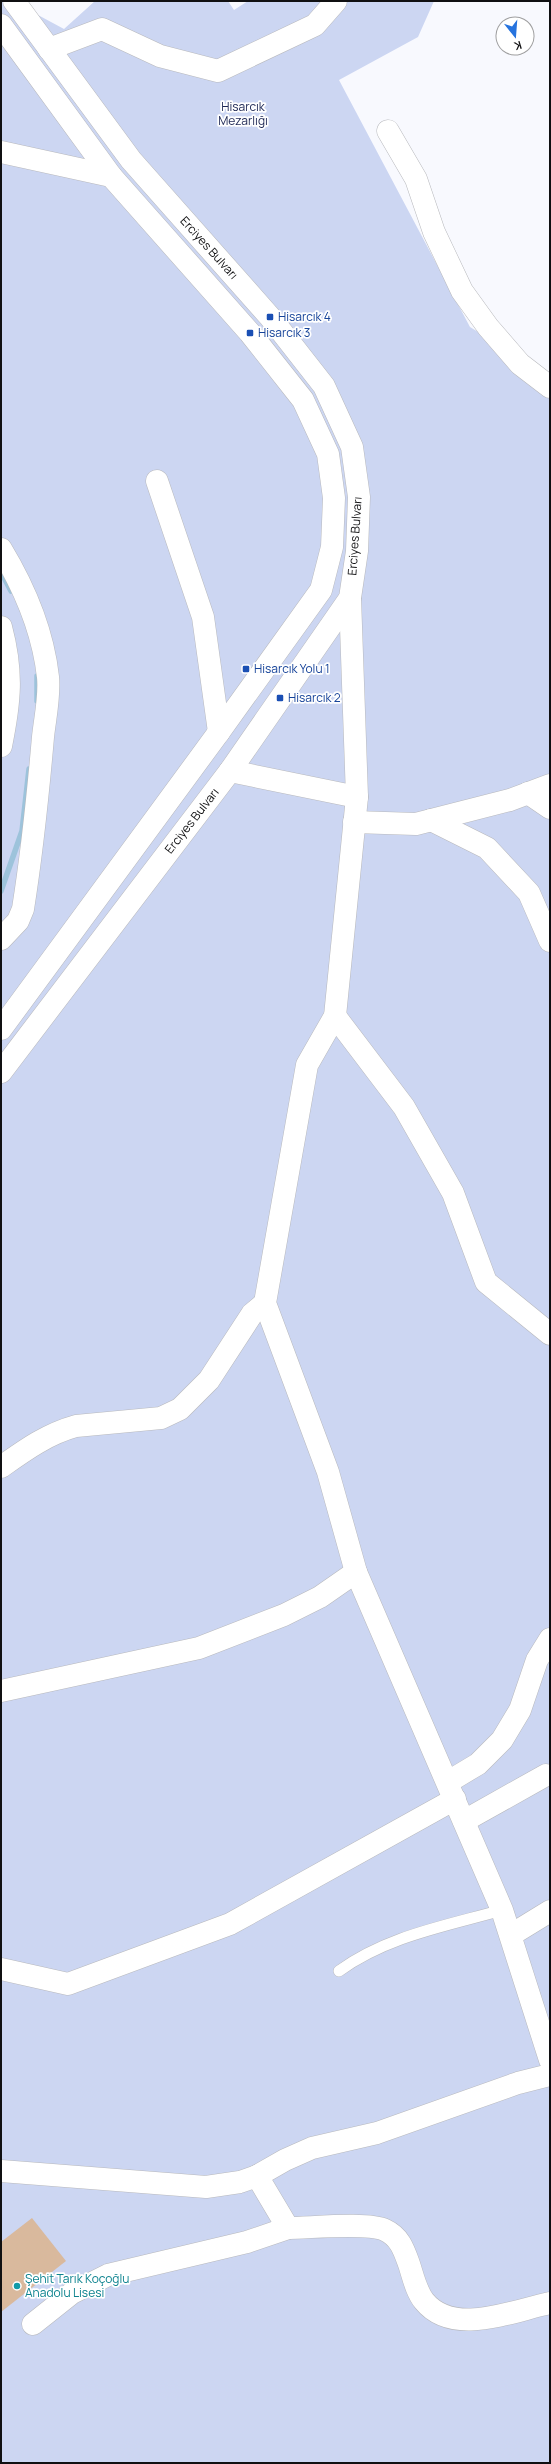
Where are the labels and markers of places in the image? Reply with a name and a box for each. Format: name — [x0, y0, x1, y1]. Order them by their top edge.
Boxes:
place label: Hisarcık 4 — [278, 308, 331, 325]
marker: Hisarcık 4 — [265, 312, 275, 322]
place label: Hisarcık 3 — [258, 324, 310, 341]
marker: Hisarcık 3 — [245, 328, 255, 338]
place label: Hisarcık Yolu 1 — [254, 660, 330, 677]
marker: Hisarcık Yolu 1 — [241, 664, 251, 674]
place label: Hisarcık 2 — [288, 689, 341, 706]
marker: Hisarcık 2 — [275, 693, 285, 703]
place label: Şehit Tarık Koçoğlu Anadolu Lisesi — [25, 2270, 129, 2301]
marker: Şehit Tarık Koçoğlu Anadolu Lisesi — [12, 2281, 22, 2291]

